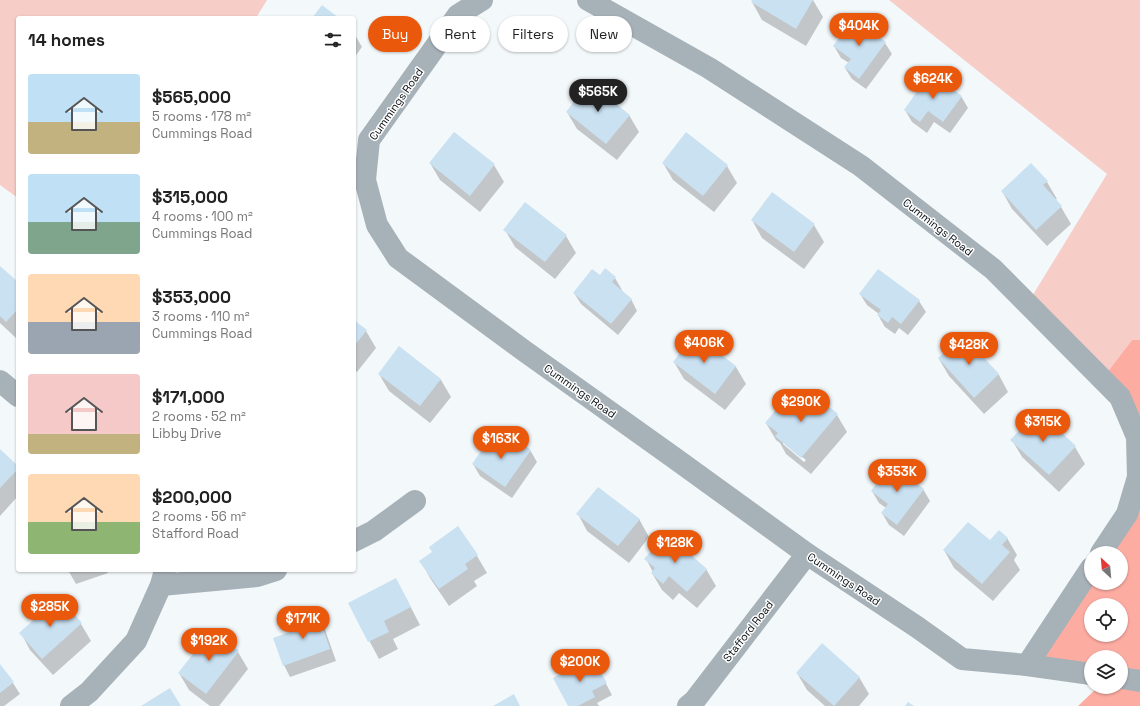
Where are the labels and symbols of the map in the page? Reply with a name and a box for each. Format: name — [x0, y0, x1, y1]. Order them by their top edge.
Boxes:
pin: $404K — [831, 13, 887, 47]
street label: Cummings Road — [366, 65, 426, 143]
pin: $624K — [905, 66, 961, 100]
pin: $565K — [570, 79, 626, 113]
street label: Cummings Road — [900, 195, 976, 259]
pin: $406K — [676, 330, 732, 364]
pin: $428K — [941, 332, 997, 366]
street label: Cummings Road — [541, 361, 619, 421]
pin: $290K — [773, 389, 829, 423]
pin: $315K — [1015, 409, 1071, 443]
pin: $163K — [473, 426, 529, 460]
pin: $353K — [869, 459, 925, 493]
pin: $128K — [647, 530, 703, 564]
north arrow — [1084, 546, 1128, 590]
street label: Cummings Road — [805, 549, 883, 609]
pin: $285K — [22, 594, 78, 628]
street label: Stafford Road — [720, 598, 776, 664]
pin: $171K — [275, 606, 331, 640]
pin: $192K — [181, 628, 237, 662]
pin: $200K — [552, 649, 608, 683]

